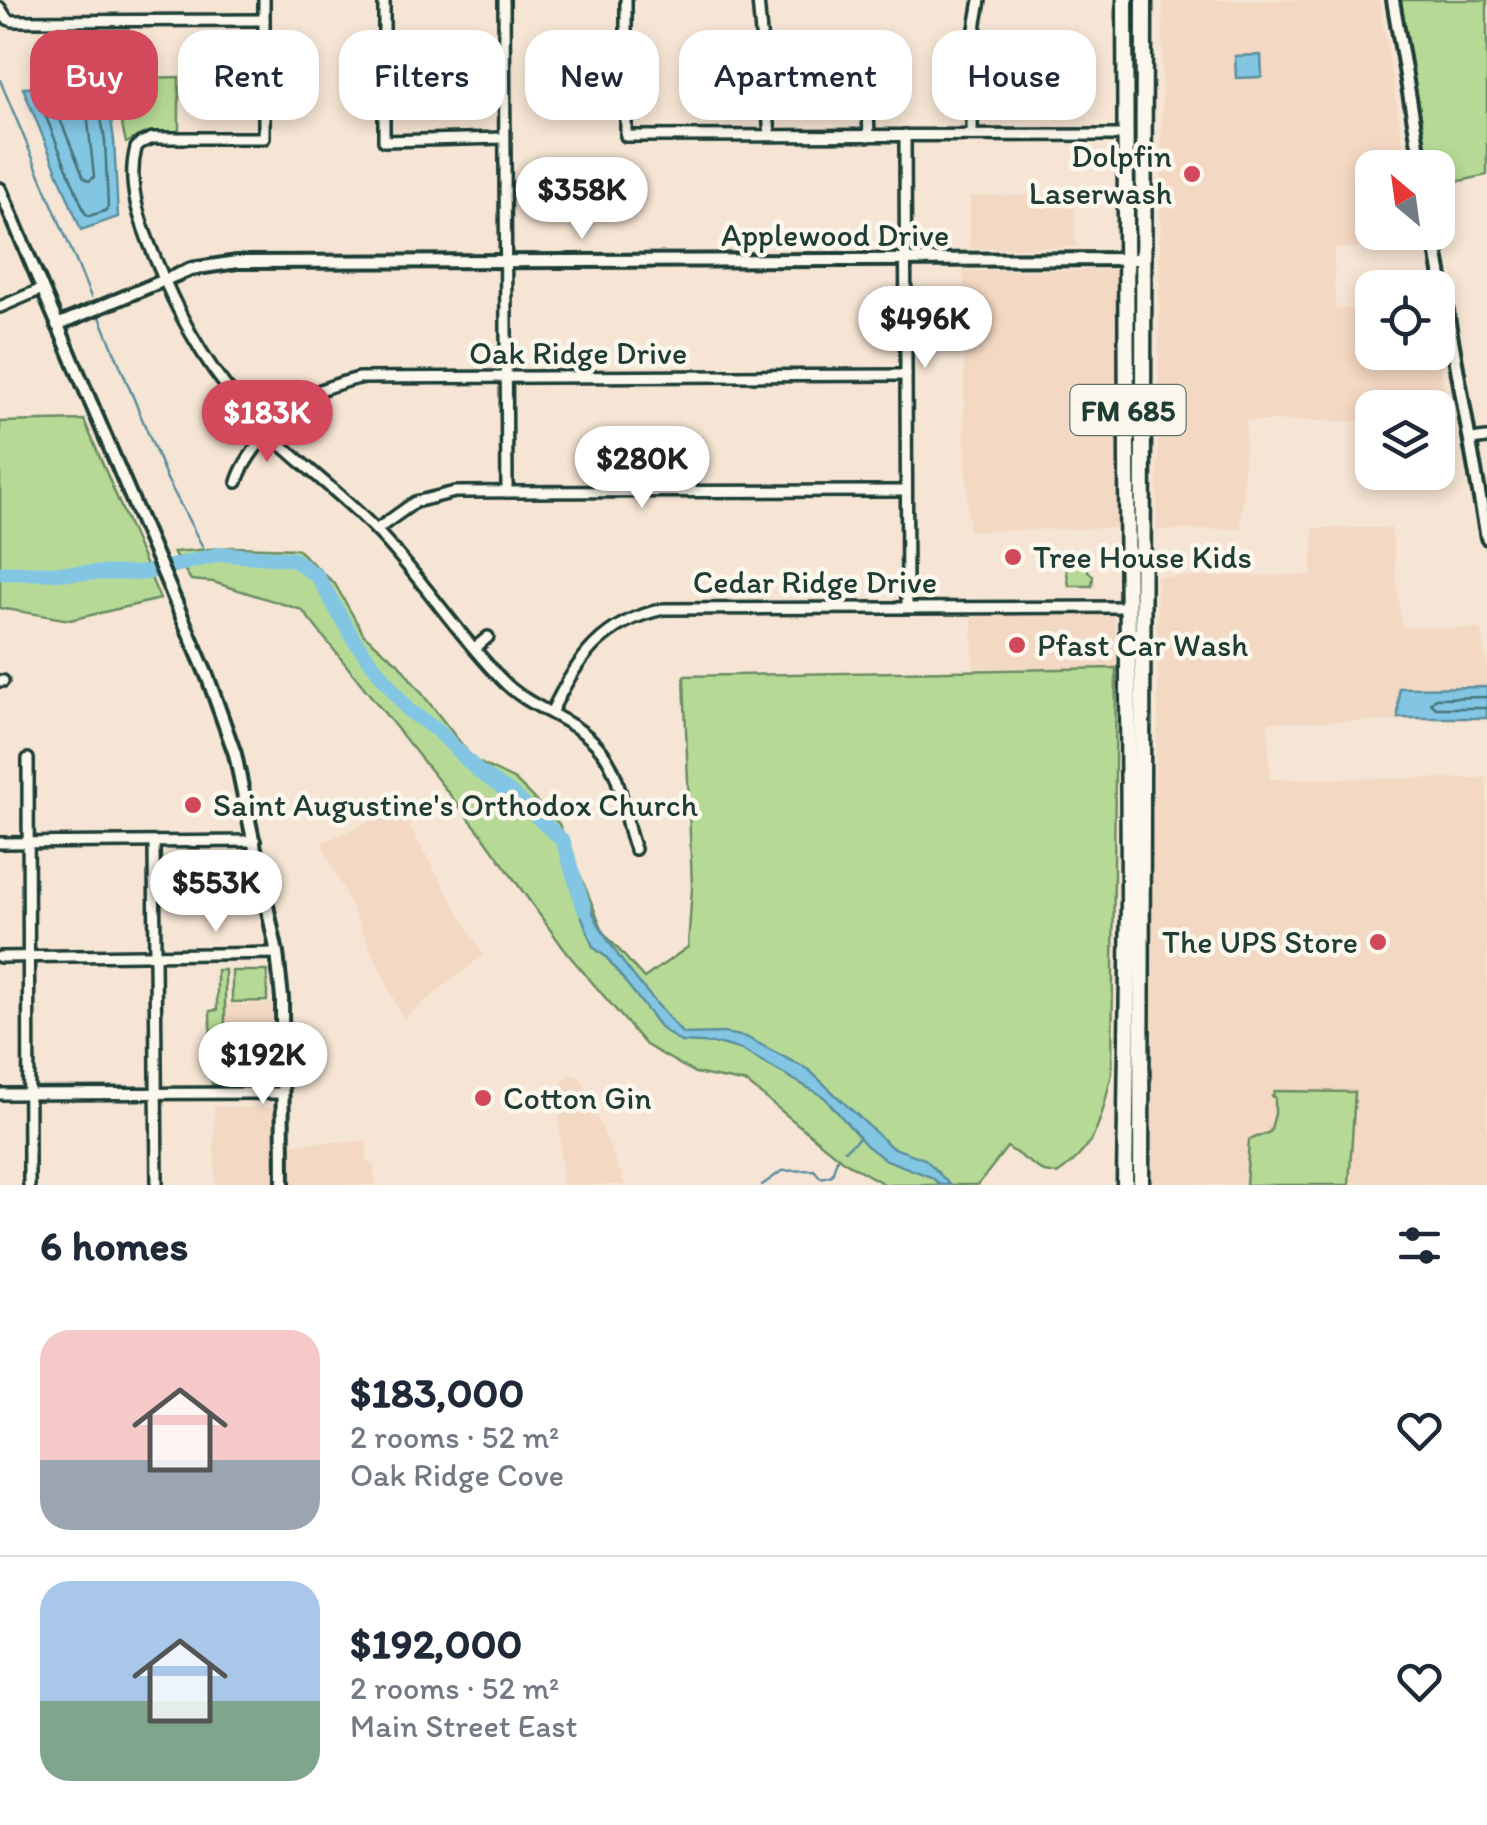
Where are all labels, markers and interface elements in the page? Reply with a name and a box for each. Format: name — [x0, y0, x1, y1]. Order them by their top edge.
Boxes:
chip: Buy — [30, 30, 158, 120]
chip: Rent — [178, 30, 319, 120]
chip: Filters — [339, 30, 505, 120]
chip: New — [525, 30, 659, 120]
chip: Apartment — [679, 30, 912, 120]
chip: House — [932, 30, 1096, 120]
place label: Dolpfin Laserwash — [1029, 137, 1172, 212]
north arrow — [1355, 150, 1455, 250]
map controls — [1355, 150, 1455, 490]
pin: $358K — [512, 157, 652, 242]
marker: Dolpfin Laserwash — [1181, 163, 1203, 185]
text: $358K — [538, 170, 626, 208]
street label: Applewood Drive — [721, 216, 949, 254]
button: locate — [1355, 270, 1455, 370]
pin: $496K — [855, 286, 995, 371]
text: $496K — [880, 299, 970, 337]
street label: Oak Ridge Drive — [469, 334, 687, 372]
pin: $183K — [197, 380, 337, 465]
road number: FM 685 — [1070, 385, 1186, 435]
button: layers — [1355, 390, 1455, 490]
text: $183K — [224, 393, 310, 431]
pin: $280K — [572, 426, 712, 511]
text: $280K — [597, 439, 687, 477]
place label: Tree House Kids — [1033, 538, 1252, 576]
marker: Tree House Kids — [1002, 546, 1024, 568]
street label: Cedar Ridge Drive — [693, 563, 937, 601]
place label: Pfast Car Wash — [1037, 626, 1248, 664]
marker: Pfast Car Wash — [1006, 634, 1028, 656]
place label: Saint Augustine's Orthodox Church — [213, 786, 698, 824]
marker: Saint Augustine's Orthodox Church — [182, 794, 204, 816]
pin: $553K — [146, 850, 286, 935]
text: $553K — [172, 863, 260, 901]
place label: The UPS Store — [1162, 923, 1358, 961]
marker: The UPS Store — [1367, 931, 1389, 953]
pin: $192K — [193, 1022, 333, 1107]
text: $192K — [220, 1035, 306, 1073]
place label: Cotton Gin — [503, 1079, 652, 1117]
marker: Cotton Gin — [472, 1087, 494, 1109]
icon: filters — [1392, 1218, 1447, 1273]
text: 6 homes — [40, 1220, 188, 1271]
text: $183,000 — [350, 1367, 524, 1418]
icon: home — [120, 1370, 240, 1490]
icon: heart — [1392, 1403, 1447, 1458]
text: 2 rooms · 52 m² — [350, 1418, 559, 1456]
text: Oak Ridge Cove — [350, 1456, 564, 1494]
text: $192,000 — [350, 1618, 522, 1669]
icon: home — [120, 1621, 240, 1741]
icon: heart — [1392, 1654, 1447, 1709]
text: 2 rooms · 52 m² — [350, 1669, 559, 1707]
text: Main Street East — [350, 1707, 578, 1745]

